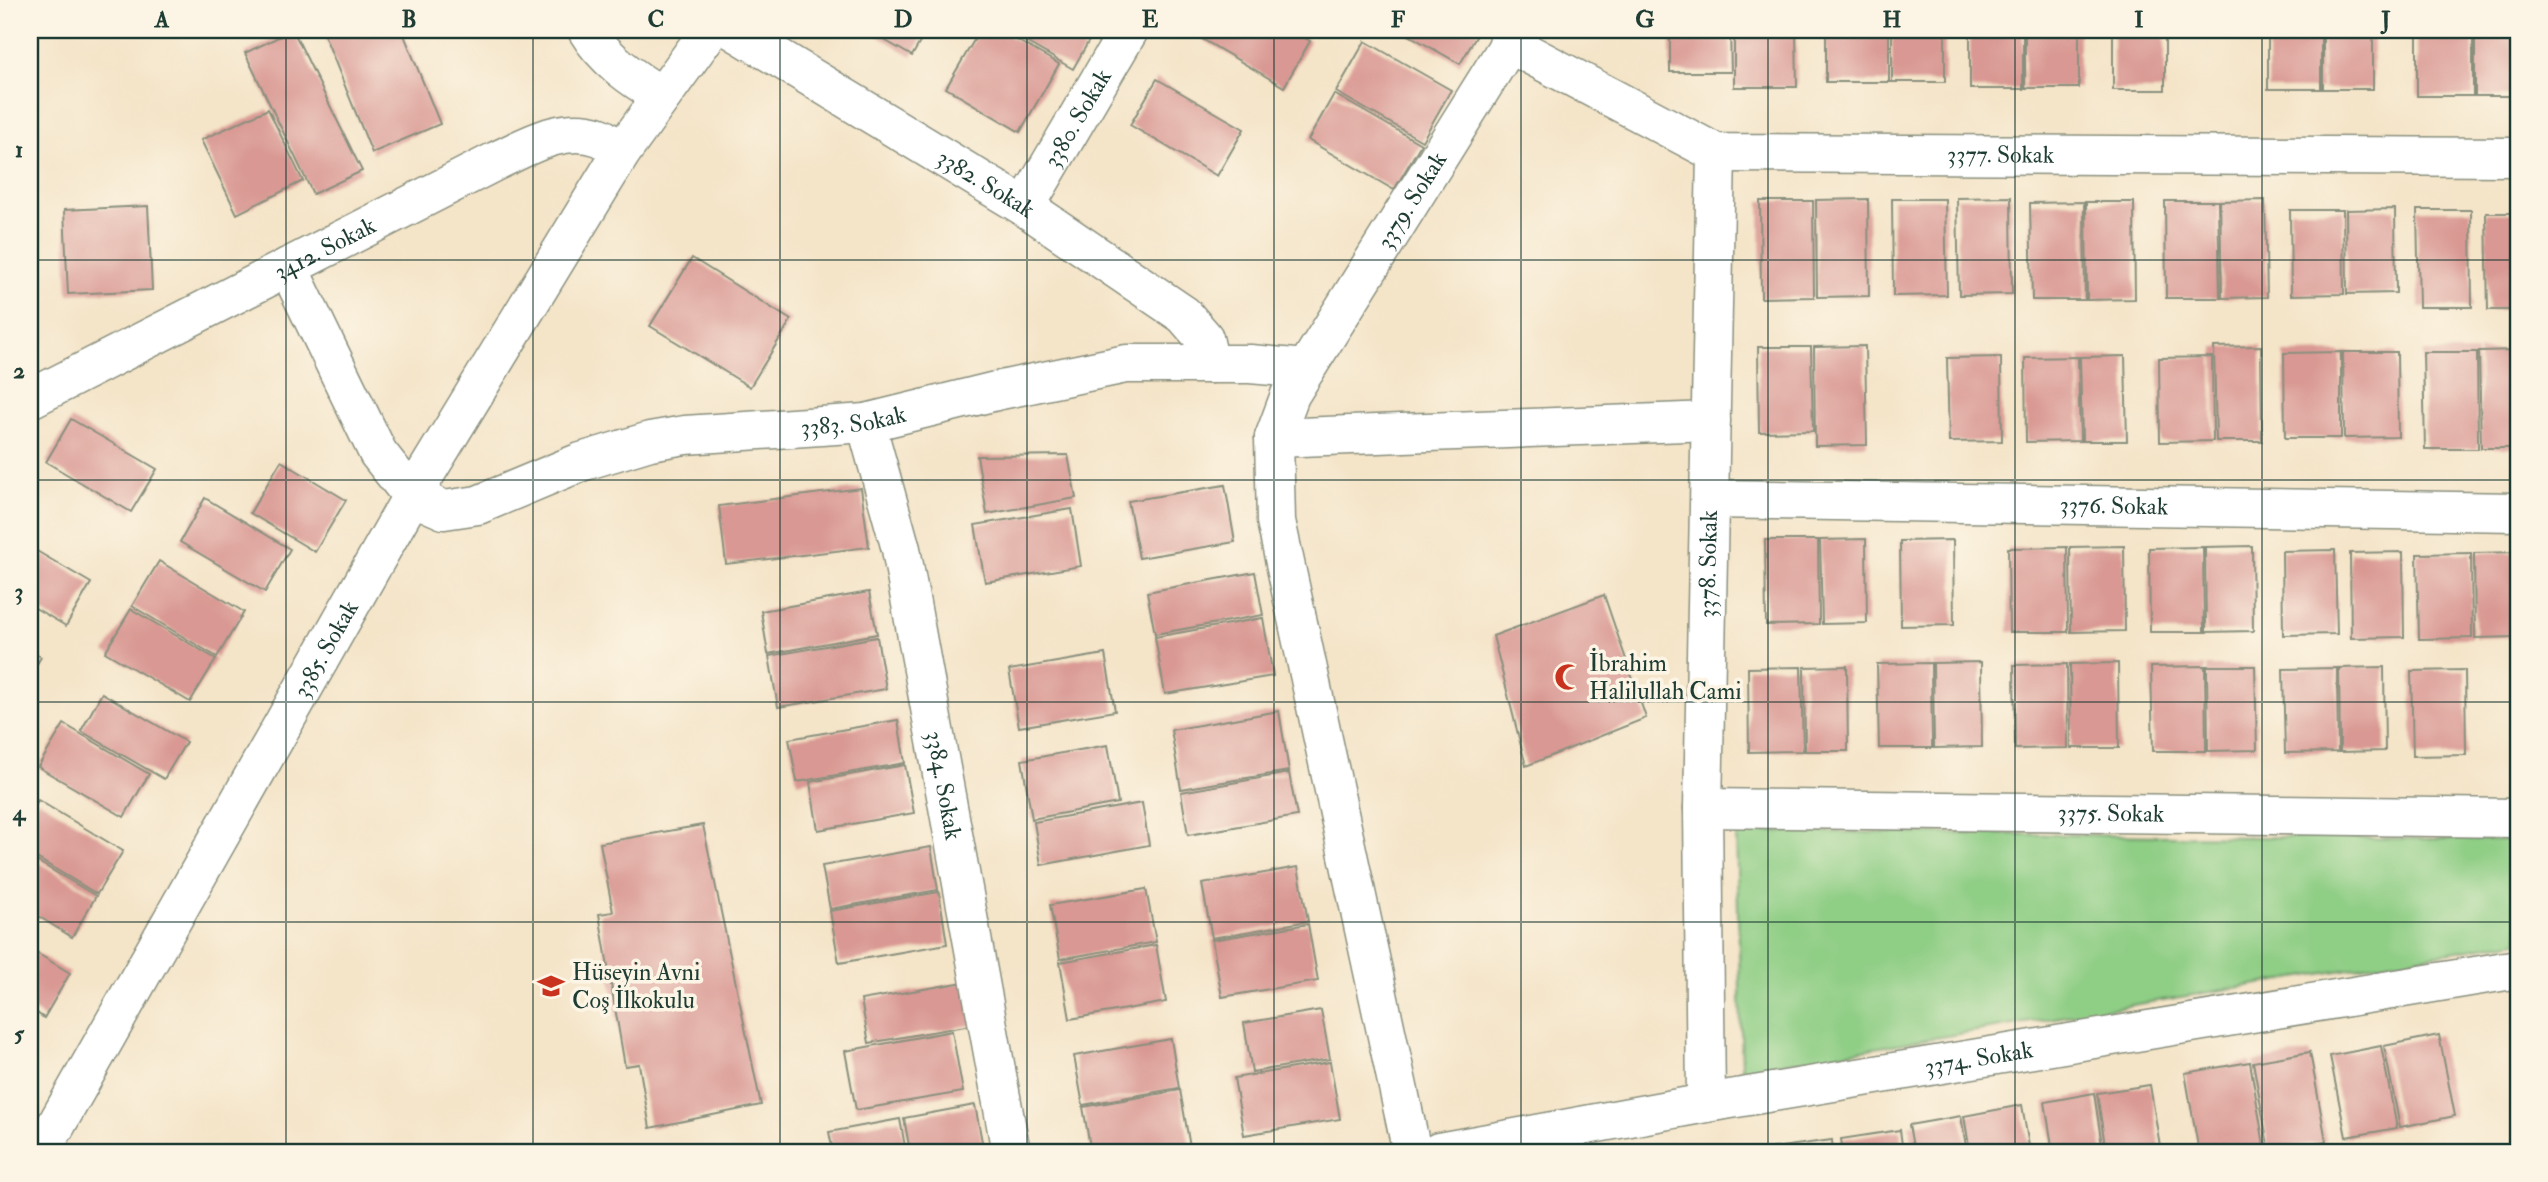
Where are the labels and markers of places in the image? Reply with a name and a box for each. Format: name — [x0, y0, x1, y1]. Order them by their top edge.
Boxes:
place label: İbrahim Halilullah Cami — [1589, 647, 1742, 707]
mosque icon: İbrahim Halilullah Cami — [1553, 662, 1583, 692]
place label: Hüseyin Avni Coş İlkokulu — [572, 957, 700, 1016]
school or university icon: Hüseyin Avni Coş İlkokulu — [536, 971, 566, 1001]

